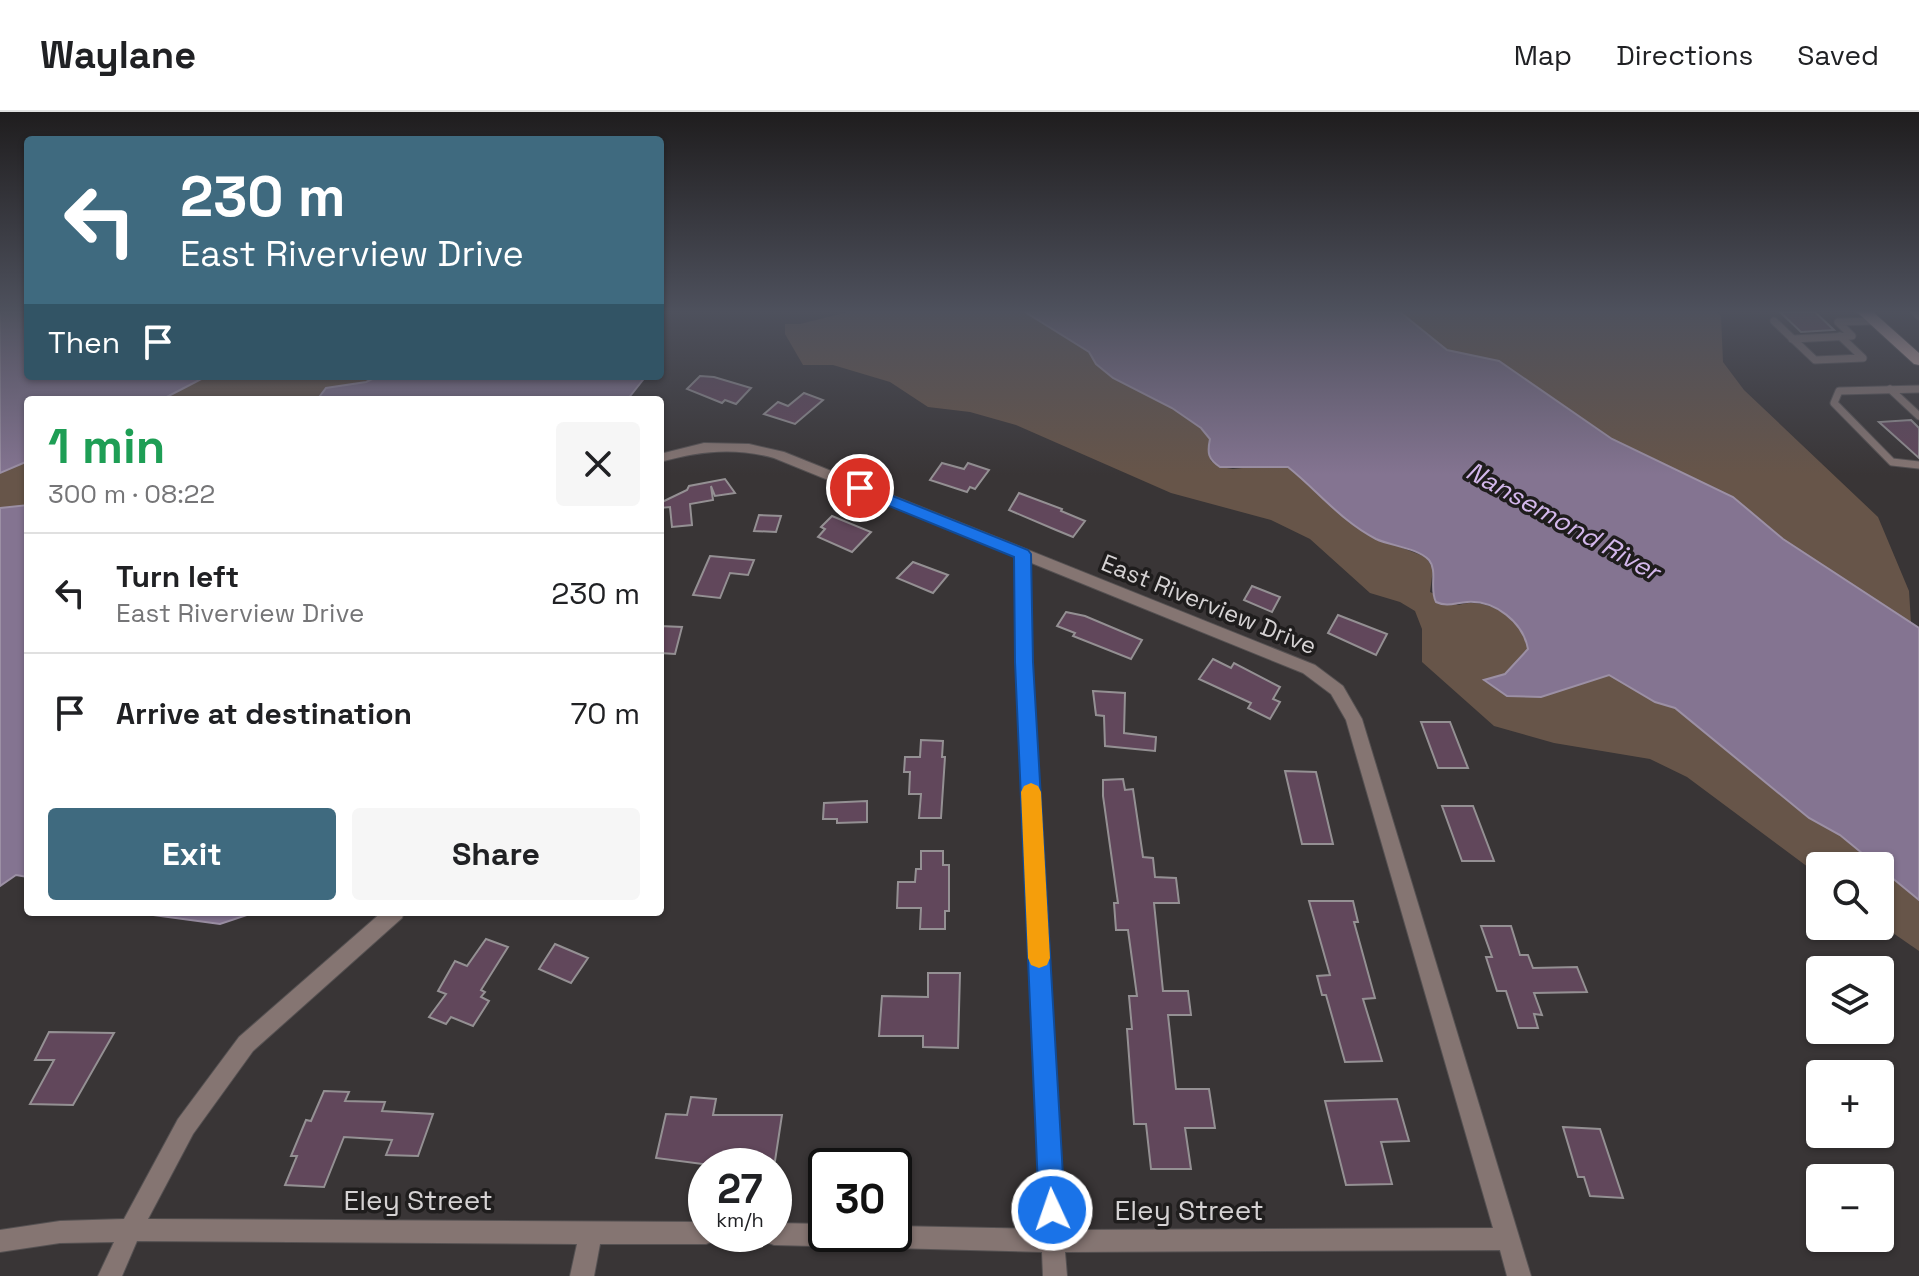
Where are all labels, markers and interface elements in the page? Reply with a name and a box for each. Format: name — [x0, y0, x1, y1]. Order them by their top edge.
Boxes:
text: Waylane — [40, 31, 196, 79]
text: Map — [1514, 37, 1572, 73]
text: Directions — [1616, 37, 1753, 73]
text: Saved — [1797, 37, 1879, 73]
text: 230 m — [180, 161, 346, 232]
icon: left — [48, 168, 152, 272]
text: East Riverview Drive — [180, 231, 524, 277]
icon: arrive — [136, 320, 180, 364]
text: Then — [48, 323, 120, 362]
text: 1 min — [48, 416, 165, 477]
button: close — [556, 422, 640, 506]
pin — [826, 454, 894, 522]
water label: Nansemond River — [1460, 454, 1669, 590]
icon: arrive — [838, 466, 882, 510]
text: 300 m · 08:22 — [48, 477, 215, 511]
street label: East Riverview Drive — [1097, 547, 1321, 661]
text: Turn left — [116, 557, 239, 596]
icon: left — [48, 571, 92, 615]
text: 230 m — [551, 574, 640, 613]
text: East Riverview Drive — [116, 596, 364, 630]
icon: arrive — [48, 691, 92, 735]
text: Arrive at destination — [116, 694, 412, 733]
text: 70 m — [571, 694, 640, 733]
button: Exit — [48, 808, 336, 900]
button: Share — [352, 808, 640, 900]
map controls — [1806, 852, 1894, 1252]
button: search — [1806, 852, 1894, 940]
button: layers — [1806, 956, 1894, 1044]
button: + — [1806, 1060, 1894, 1148]
speed limit sign: 30 — [808, 1148, 912, 1252]
text: 27 — [717, 1164, 763, 1215]
button: − — [1806, 1164, 1894, 1252]
position arrow — [1010, 1168, 1094, 1252]
street label: Eley Street — [343, 1182, 493, 1218]
street label: Eley Street — [1114, 1192, 1264, 1228]
text: km/h — [716, 1207, 764, 1233]

